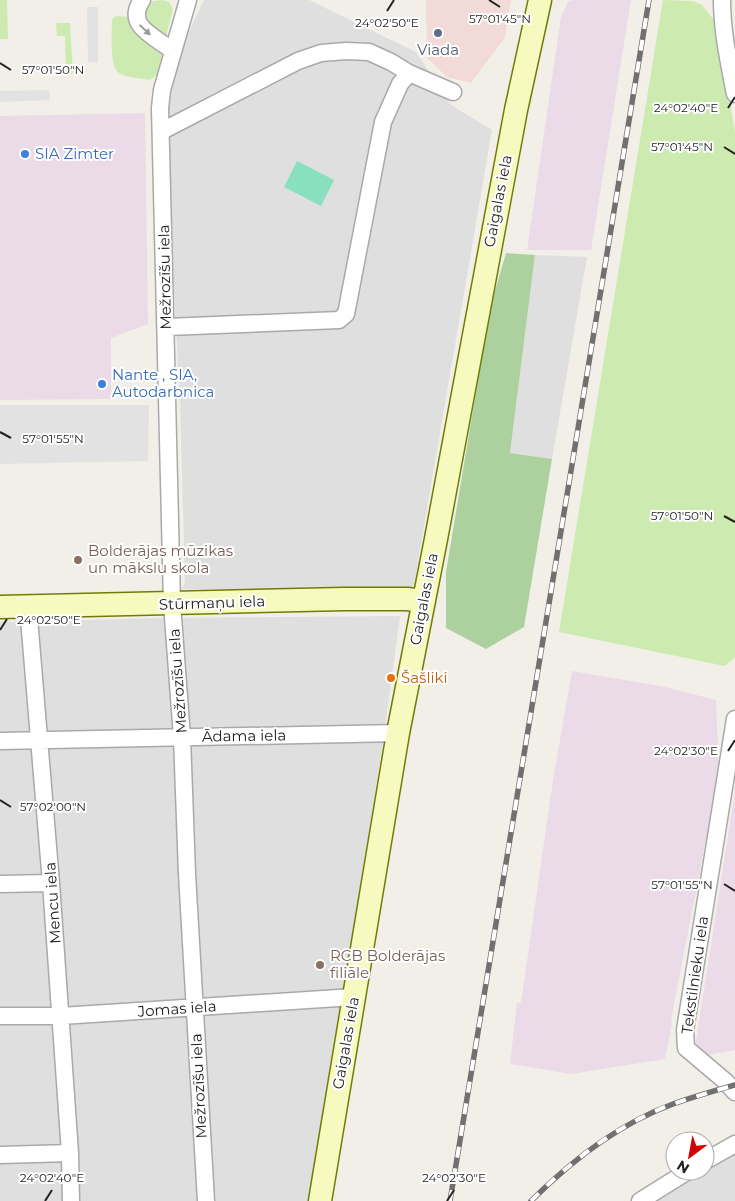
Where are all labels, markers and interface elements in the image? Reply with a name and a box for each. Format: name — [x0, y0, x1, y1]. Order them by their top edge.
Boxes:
text: 57°01'45"N — [469, 11, 531, 26]
text: 24°02'50"E — [355, 15, 419, 30]
one-way arrow — [139, 24, 151, 36]
marker: Viada — [432, 27, 444, 39]
place label: Viada — [417, 40, 459, 59]
text: 57°01'50"N — [22, 62, 84, 77]
text: 24°02'40"E — [654, 100, 718, 115]
text: 57°01'45"N — [651, 139, 713, 154]
place label: SIA Zimter — [35, 144, 114, 163]
marker: SIA Zimter — [19, 148, 31, 160]
street label: Gaigalas iela — [479, 153, 516, 249]
street label: Mežrozīšu iela — [154, 224, 175, 330]
place label: Nante , SIA, Autodarbnica — [112, 365, 214, 401]
marker: Nante , SIA, Autodarbnica — [96, 378, 108, 390]
text: 57°01'55"N — [22, 431, 84, 446]
text: 57°01'50"N — [651, 508, 713, 523]
place label: Bolderājas mūzikas un mākslu skola — [88, 541, 233, 577]
street label: Gaigalas iela — [405, 551, 442, 647]
marker: Bolderājas mūzikas un mākslu skola — [72, 554, 84, 566]
street label: Stūrmaņu iela — [159, 591, 265, 615]
text: 24°02'50"E — [17, 612, 81, 627]
street label: Mežrozīšu iela — [164, 628, 191, 734]
place label: Šašliki — [401, 668, 447, 687]
marker: Šašliki — [385, 672, 397, 684]
street label: Ādama iela — [202, 725, 286, 746]
text: 24°02'30"E — [654, 743, 718, 758]
text: 57°02'00"N — [20, 799, 86, 814]
street label: Mencu iela — [40, 861, 65, 945]
text: 57°01'55"N — [651, 877, 713, 892]
street label: Tekstilnieku iela — [677, 915, 712, 1035]
place label: RCB Bolderājas filiāle — [330, 946, 445, 982]
marker: RCB Bolderājas filiāle — [314, 959, 326, 971]
street label: Gaigalas iela — [328, 995, 363, 1091]
street label: Jomas iela — [136, 996, 217, 1021]
street label: Mežrozīšu iela — [186, 1033, 211, 1139]
north arrow — [665, 1131, 715, 1181]
text: N — [674, 1156, 693, 1178]
text: 24°02'40"E — [20, 1170, 84, 1185]
text: 24°02'30"E — [422, 1170, 486, 1185]

